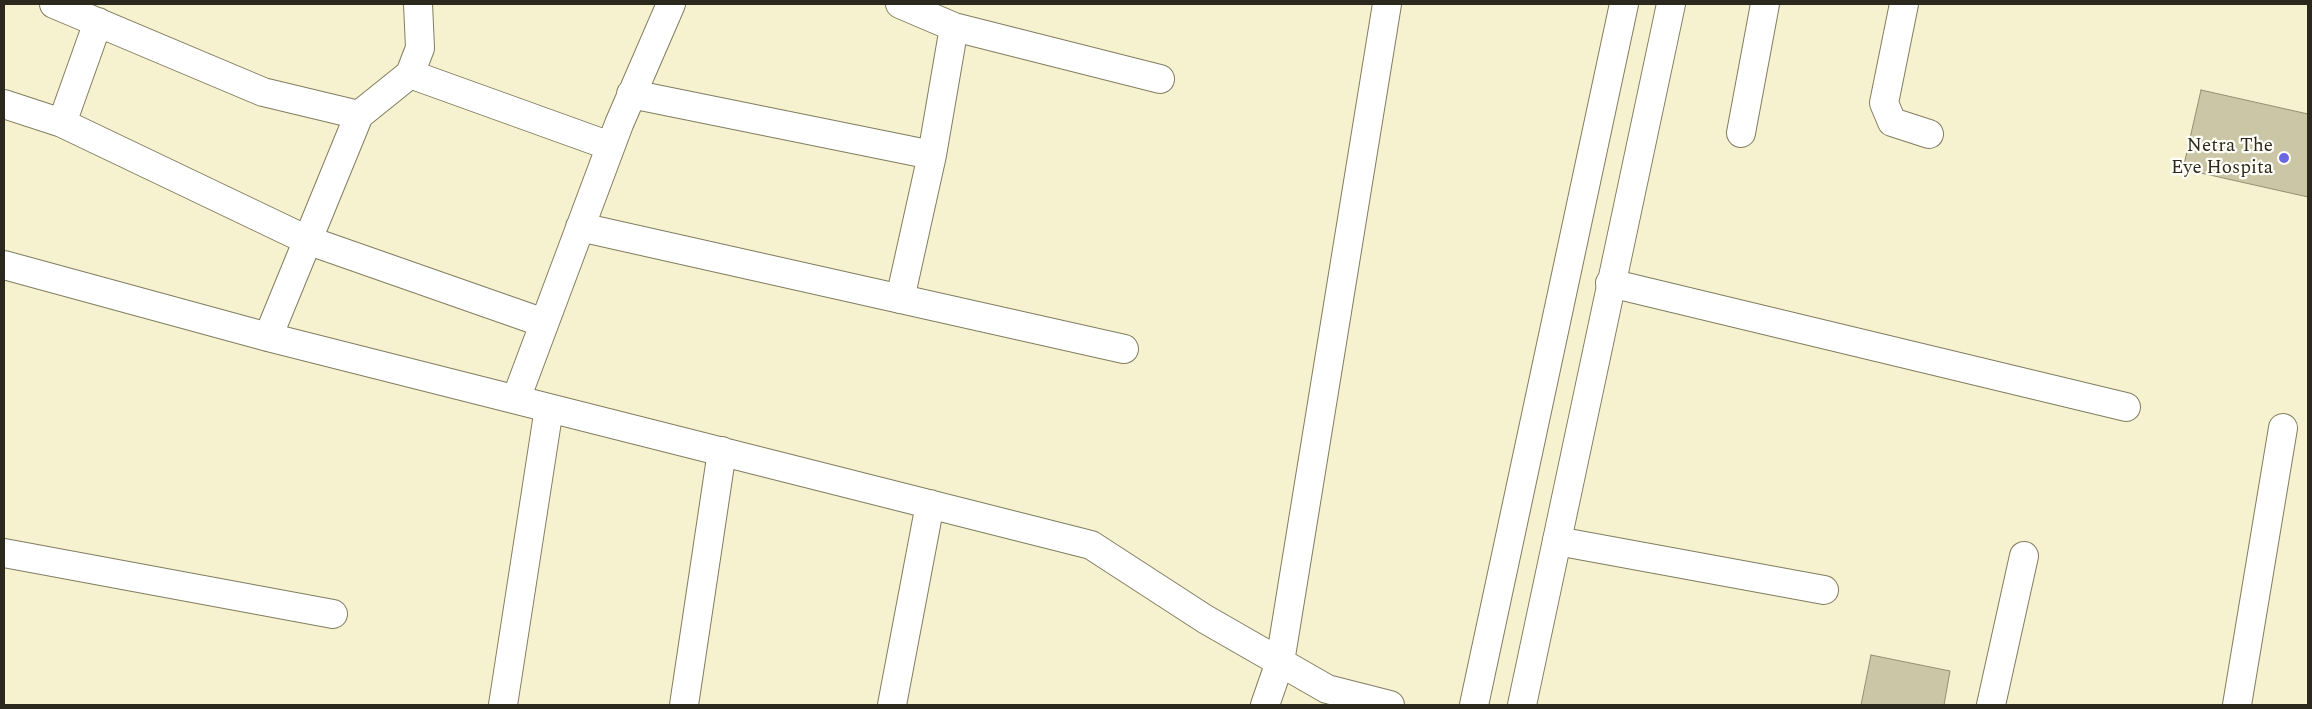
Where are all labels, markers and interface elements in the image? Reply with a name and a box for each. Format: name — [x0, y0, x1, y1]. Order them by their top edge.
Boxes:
place label: Netra The Eye Hospita — [2171, 136, 2273, 180]
marker: Netra The Eye Hospita — [2277, 151, 2291, 165]

